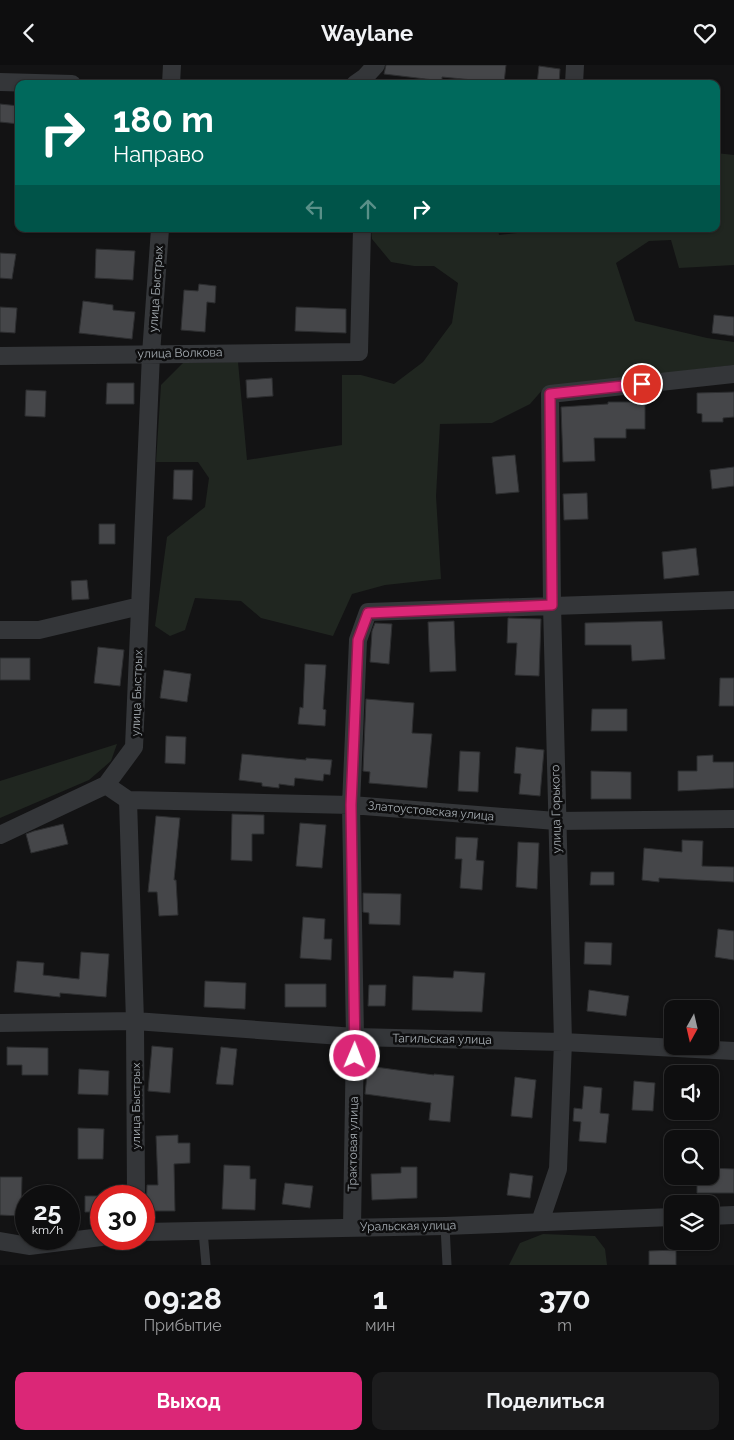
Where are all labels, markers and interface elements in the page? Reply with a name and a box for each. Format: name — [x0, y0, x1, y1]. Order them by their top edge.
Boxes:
icon: back — [15, 19, 43, 47]
icon: heart — [691, 19, 719, 47]
text: Waylane — [321, 20, 413, 46]
text: 180 m — [113, 99, 214, 140]
icon: right — [30, 100, 95, 165]
text: Направо — [113, 141, 204, 167]
icon: left — [301, 195, 329, 223]
icon: ahead — [354, 195, 382, 223]
icon: right — [407, 195, 435, 223]
street label: улица Быстрых — [146, 245, 166, 333]
street label: улица Волкова — [137, 345, 223, 361]
pin — [621, 363, 663, 405]
icon: arrive — [628, 370, 656, 398]
street label: улица Быстрых — [128, 649, 146, 737]
street label: улица Горького — [548, 765, 564, 853]
street label: Златоустовская улица — [367, 798, 495, 824]
north arrow — [664, 1000, 719, 1055]
map controls — [664, 1000, 719, 1250]
position arrow — [328, 1029, 380, 1081]
street label: Тагильская улица — [392, 1031, 492, 1047]
street label: улица Быстрых — [129, 1063, 143, 1149]
button: sound — [664, 1065, 719, 1120]
street label: Трактовая улица — [345, 1096, 361, 1192]
button: search — [664, 1130, 719, 1185]
speed limit sign: 30 — [90, 1185, 155, 1250]
button: layers — [664, 1195, 719, 1250]
text: 25 — [34, 1196, 61, 1226]
street label: Уральская улица — [360, 1218, 456, 1234]
text: km/h — [32, 1223, 63, 1237]
text: 09:28 — [143, 1281, 222, 1316]
text: 1 — [373, 1281, 388, 1316]
text: 370 — [539, 1281, 591, 1316]
text: Прибытие — [144, 1316, 222, 1335]
text: мин — [365, 1316, 395, 1335]
text: m — [557, 1316, 572, 1335]
button: Выход — [15, 1372, 362, 1430]
button: Поделиться — [372, 1372, 719, 1430]

